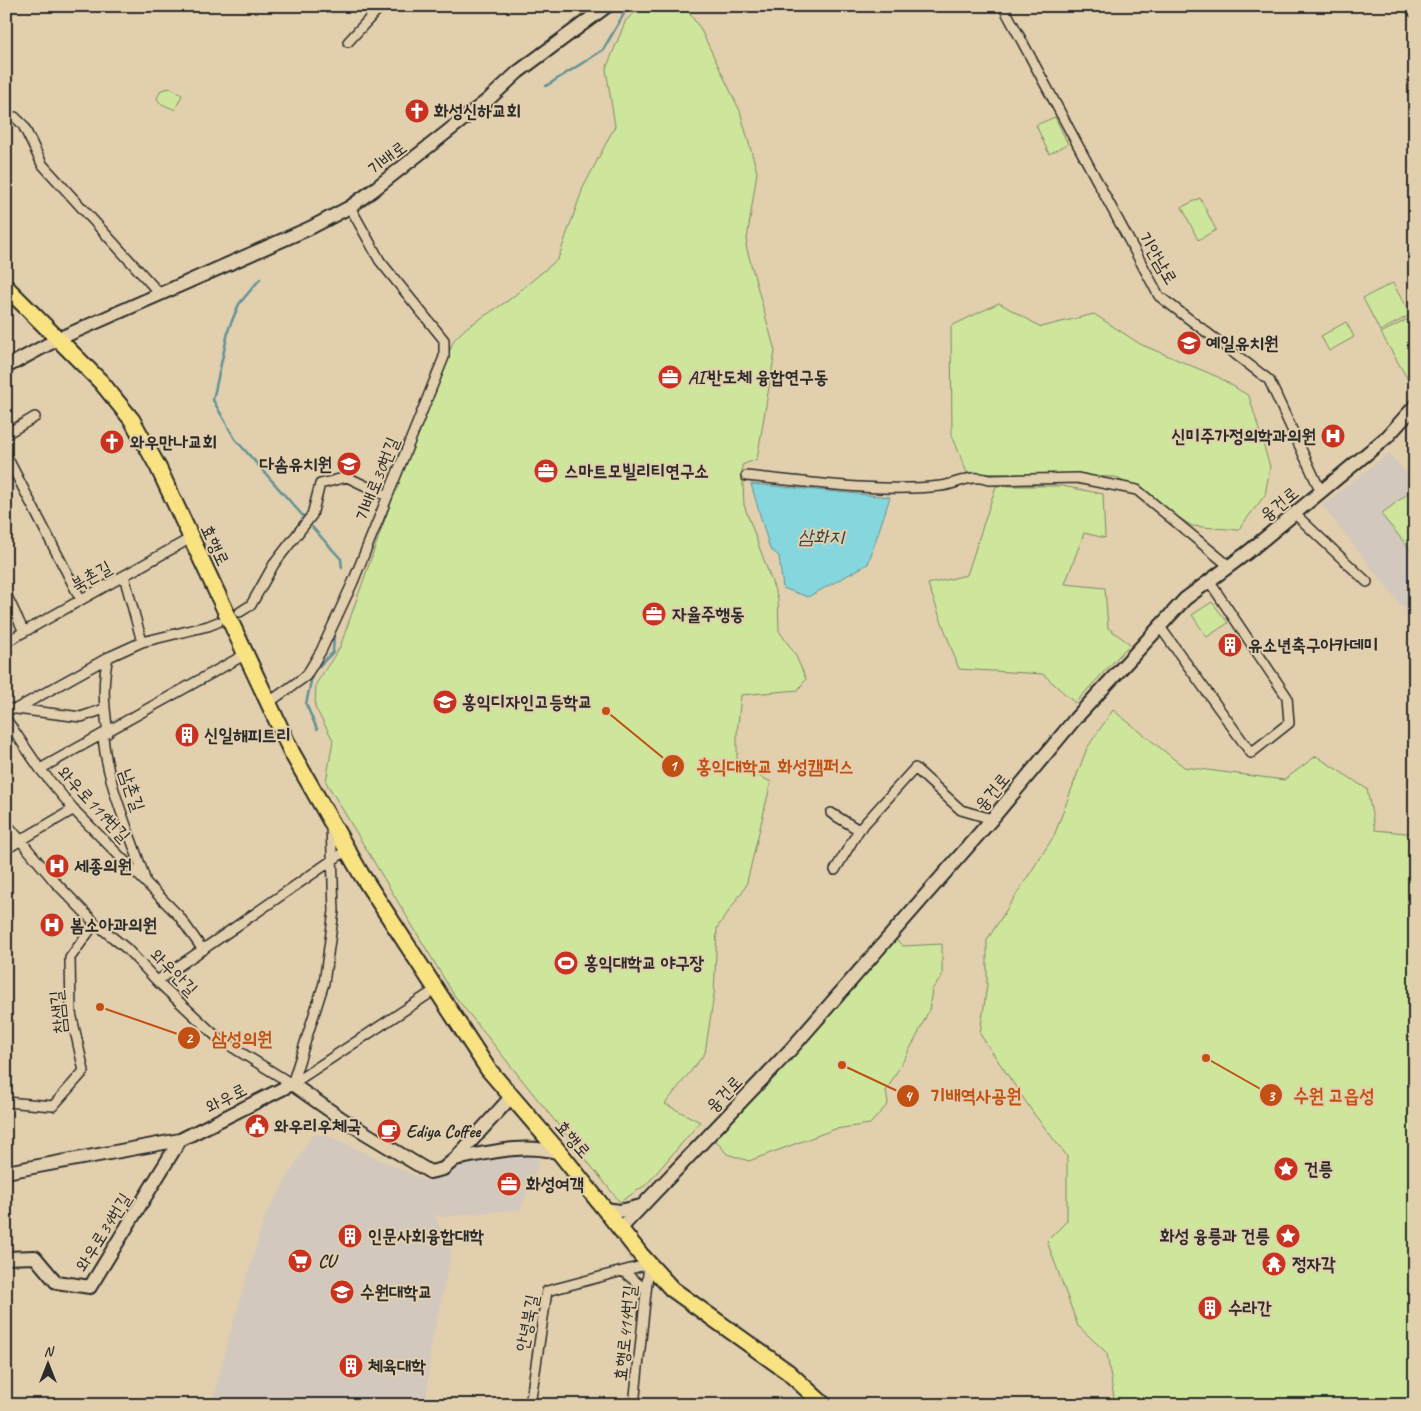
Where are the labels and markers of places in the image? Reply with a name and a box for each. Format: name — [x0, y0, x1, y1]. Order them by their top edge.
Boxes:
church icon: 화성신하교회 — [404, 98, 430, 124]
place label: 화성신하교회 — [434, 100, 521, 122]
school or university icon: 예일유치원 — [1176, 330, 1202, 356]
place label: 예일유치원 — [1206, 332, 1278, 354]
office icon: AI·반도체 융합연구동 — [657, 364, 683, 390]
place label: AI·반도체 융합연구동 — [688, 366, 828, 388]
hospital icon: 신미주가정의학과의원 — [1320, 423, 1346, 449]
place label: 신미주가정의학과의원 — [1171, 425, 1316, 447]
church icon: 와우만나교회 — [99, 429, 125, 455]
place label: 와우만나교회 — [130, 431, 217, 453]
school or university icon: 다솜유치원 — [336, 451, 362, 477]
place label: 다솜유치원 — [260, 453, 332, 475]
office icon: 스마트모빌리티연구소 — [533, 458, 559, 484]
place label: 스마트모빌리티연구소 — [564, 460, 709, 482]
office icon: 자율주행동 — [641, 601, 667, 627]
place label: 자율주행동 — [672, 603, 744, 625]
building icon: 유소년축구아카데미 — [1217, 632, 1243, 658]
place label: 유소년축구아카데미 — [1248, 634, 1378, 656]
school or university icon: 홍익디자인고등학교 — [432, 689, 458, 715]
place label: 홍익디자인고등학교 — [462, 691, 592, 713]
building icon: 신일해피트리 — [174, 722, 200, 748]
place label: 신일해피트리 — [204, 724, 291, 746]
callout: 홍익대학교 화성캠퍼스 — [661, 749, 863, 783]
hospital icon: 세종의원 — [44, 853, 70, 879]
place label: 세종의원 — [74, 855, 132, 877]
hospital icon: 봄소아과의원 — [39, 912, 65, 938]
place label: 봄소아과의원 — [70, 914, 157, 936]
sports icon: 홍익대학교 야구장 — [553, 950, 579, 976]
place label: 홍익대학교 야구장 — [584, 952, 705, 974]
callout: 삼성의원 — [177, 1021, 283, 1055]
callout: 수원 고읍성 — [1259, 1078, 1385, 1112]
callout: 기배역사공원 — [895, 1079, 1032, 1113]
public building icon: 와우리우체국 — [244, 1113, 270, 1139]
place label: 와우리우체국 — [274, 1115, 361, 1137]
cafe icon: Ediya Coffee — [376, 1118, 402, 1144]
place label: Ediya Coffee — [406, 1120, 482, 1142]
place icon: 건릉 — [1273, 1156, 1299, 1182]
place label: 건릉 — [1304, 1158, 1333, 1180]
office icon: 화성여객 — [496, 1171, 522, 1197]
place label: 화성여객 — [526, 1173, 584, 1195]
building icon: 인문사회융합대학 — [337, 1223, 363, 1249]
place icon: 화성 융릉과 건릉 — [1275, 1223, 1301, 1249]
place label: 인문사회융합대학 — [368, 1225, 484, 1247]
place label: 화성 융릉과 건릉 — [1160, 1225, 1270, 1247]
supermarket icon: CU — [287, 1248, 313, 1274]
place label: CU — [318, 1250, 339, 1272]
temple icon: 정자각 — [1261, 1251, 1287, 1277]
place label: 정자각 — [1292, 1253, 1336, 1275]
school or university icon: 수원대학교 — [329, 1279, 355, 1305]
place label: 수원대학교 — [360, 1281, 432, 1303]
building icon: 수라간 — [1197, 1295, 1223, 1321]
place label: 수라간 — [1228, 1297, 1272, 1319]
building icon: 체육대학 — [338, 1353, 364, 1379]
place label: 체육대학 — [368, 1355, 426, 1377]

